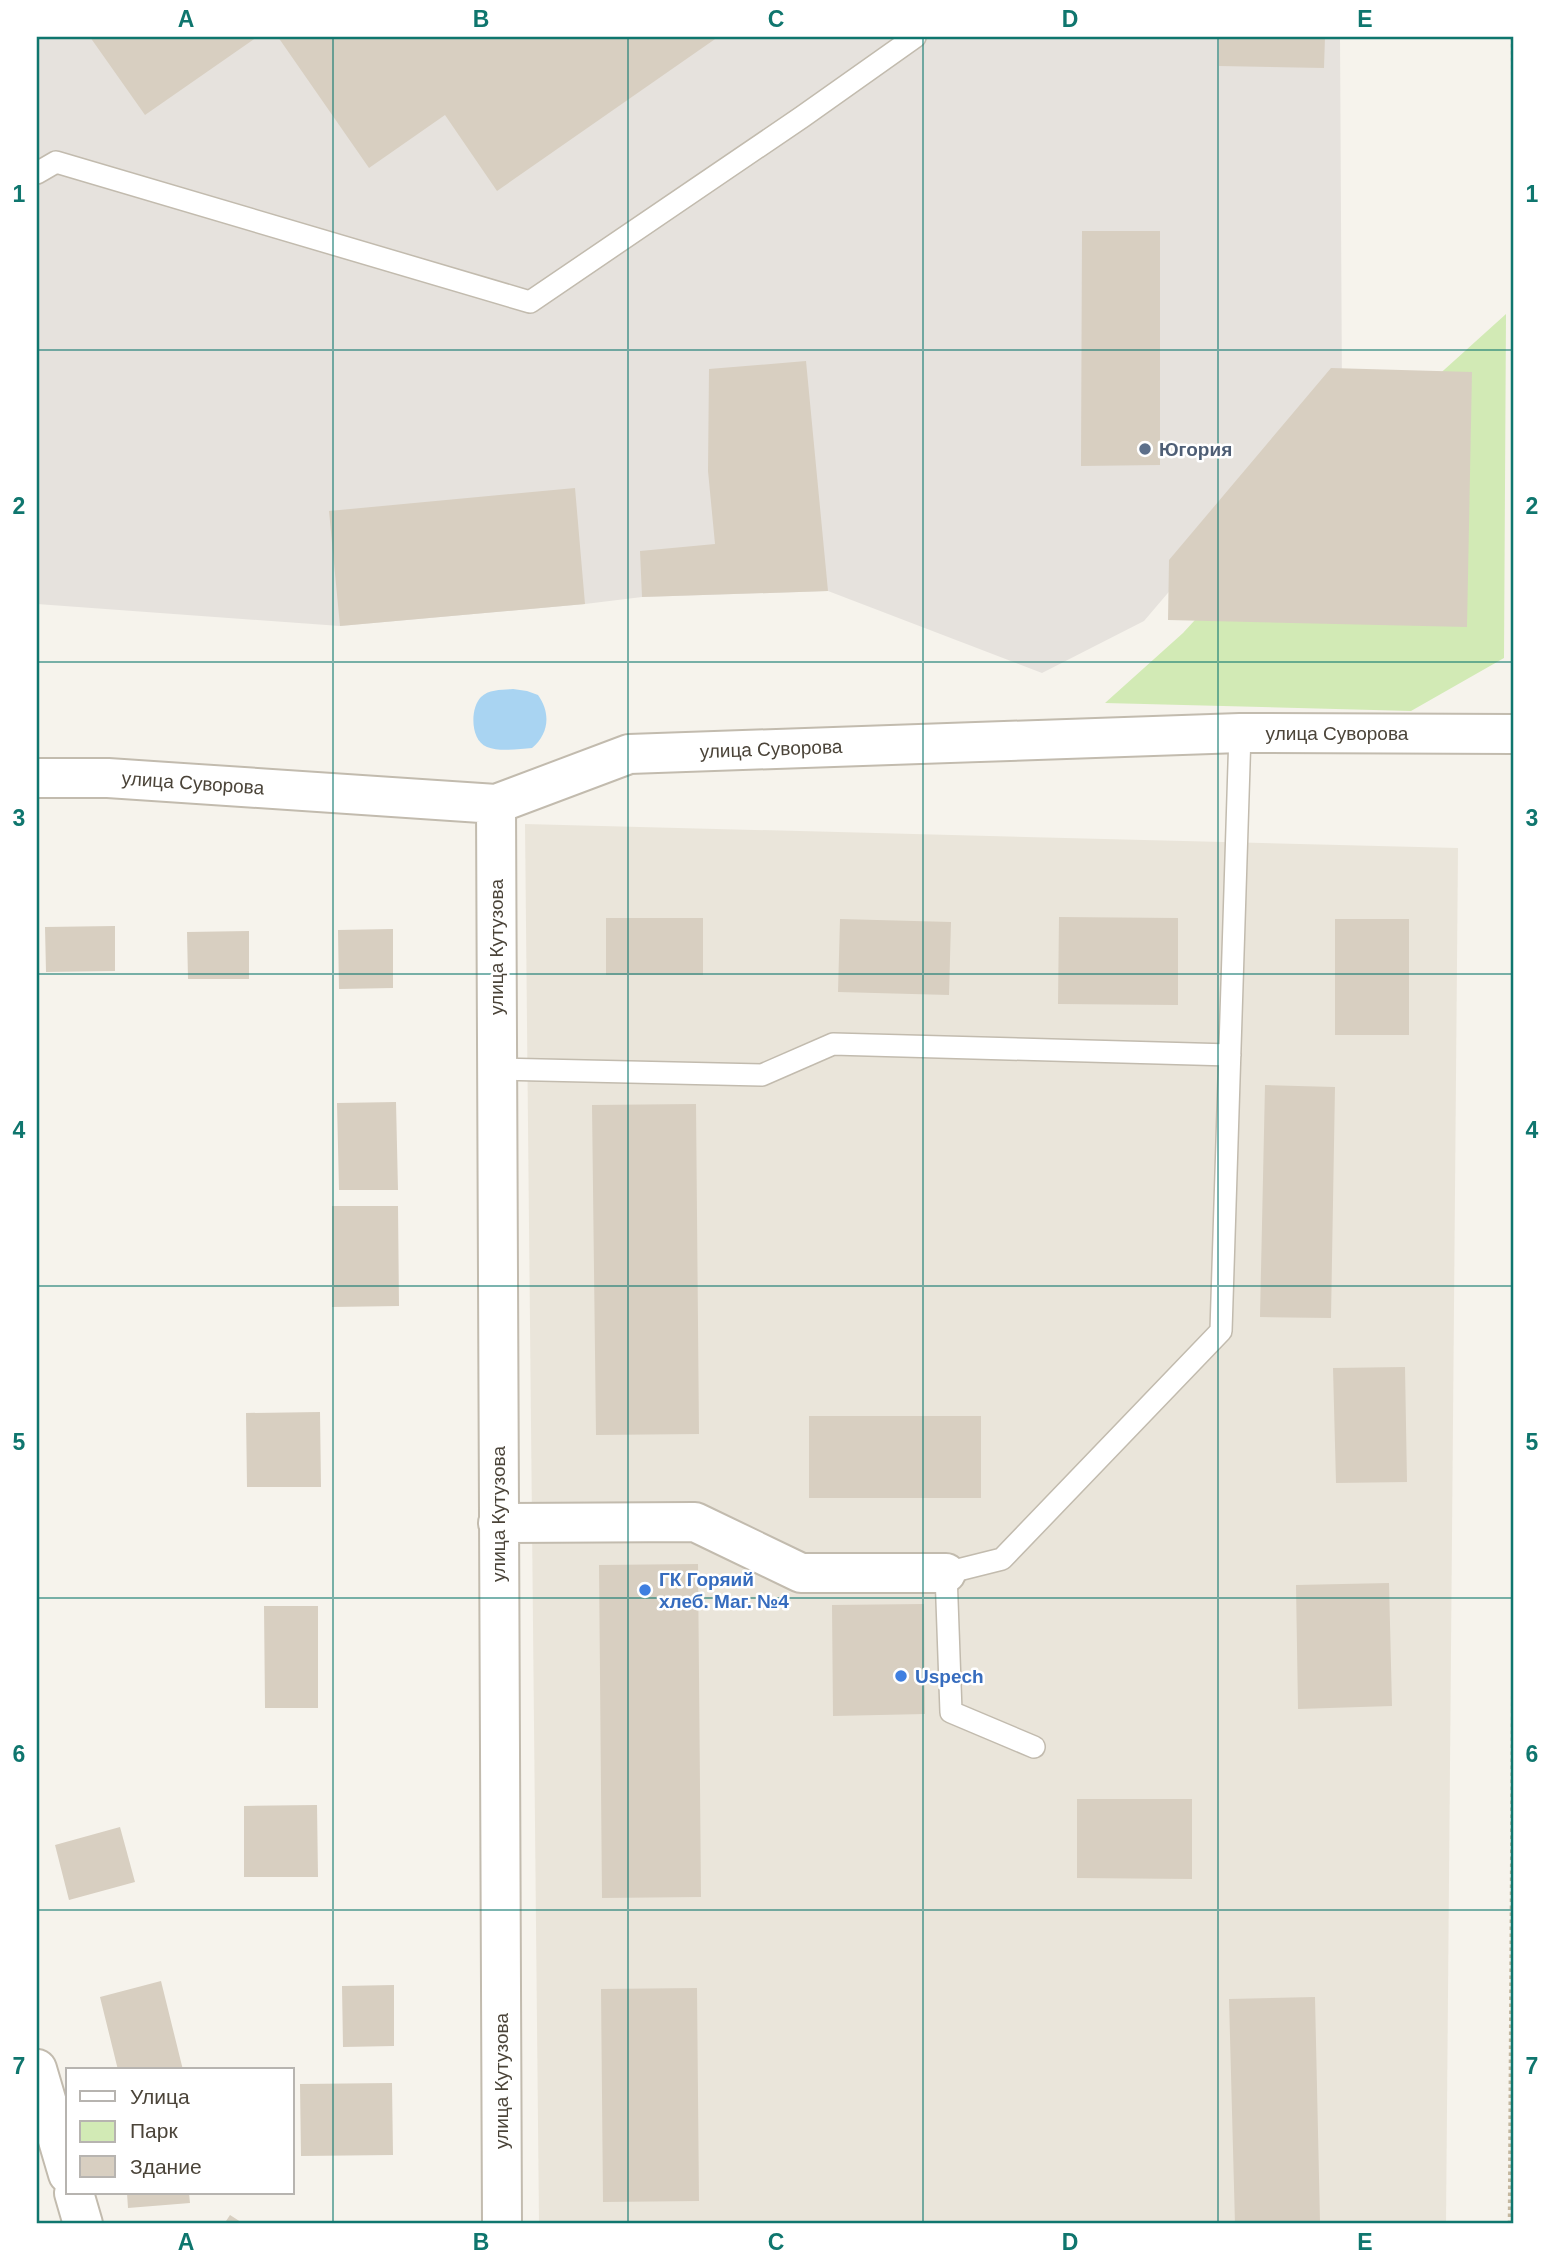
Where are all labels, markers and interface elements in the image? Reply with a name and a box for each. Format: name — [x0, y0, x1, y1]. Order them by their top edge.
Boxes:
text: A — [178, 6, 194, 32]
text: B — [473, 6, 489, 32]
text: C — [768, 6, 784, 32]
text: D — [1062, 6, 1078, 32]
text: E — [1357, 6, 1373, 32]
text: 1 — [13, 181, 26, 207]
text: 1 — [1526, 181, 1539, 207]
place label: Югория — [1159, 439, 1232, 460]
marker: Югория — [1137, 441, 1153, 457]
text: 2 — [13, 493, 25, 519]
text: 2 — [1526, 493, 1538, 519]
street label: улица Суворова — [1266, 723, 1409, 744]
street label: улица Суворова — [699, 736, 843, 762]
street label: улица Суворова — [121, 768, 265, 798]
text: 3 — [13, 805, 25, 831]
text: 3 — [1526, 805, 1538, 831]
street label: улица Кутузова — [486, 879, 507, 1015]
text: 4 — [13, 1117, 26, 1143]
text: 4 — [1526, 1117, 1539, 1143]
text: 5 — [13, 1429, 26, 1455]
text: 5 — [1526, 1429, 1539, 1455]
street label: улица Кутузова — [488, 1446, 509, 1582]
place label: ГК Горяий хлеб. Маг. №4 — [659, 1569, 789, 1612]
marker: ГК Горяий хлеб. Маг. №4 — [637, 1582, 653, 1598]
place label: Uspech — [915, 1666, 984, 1687]
marker: Uspech — [893, 1668, 909, 1684]
text: 6 — [13, 1741, 25, 1767]
text: 6 — [1526, 1741, 1538, 1767]
street label: улица Кутузова — [491, 2013, 512, 2149]
text: 7 — [13, 2053, 25, 2079]
text: 7 — [1526, 2053, 1538, 2079]
legend — [66, 2068, 294, 2194]
text: Улица — [130, 2085, 190, 2108]
text: Парк — [130, 2119, 178, 2142]
text: Здание — [130, 2155, 202, 2178]
text: A — [178, 2229, 194, 2255]
text: B — [473, 2229, 489, 2255]
text: C — [768, 2229, 784, 2255]
text: D — [1062, 2229, 1078, 2255]
text: E — [1357, 2229, 1373, 2255]

